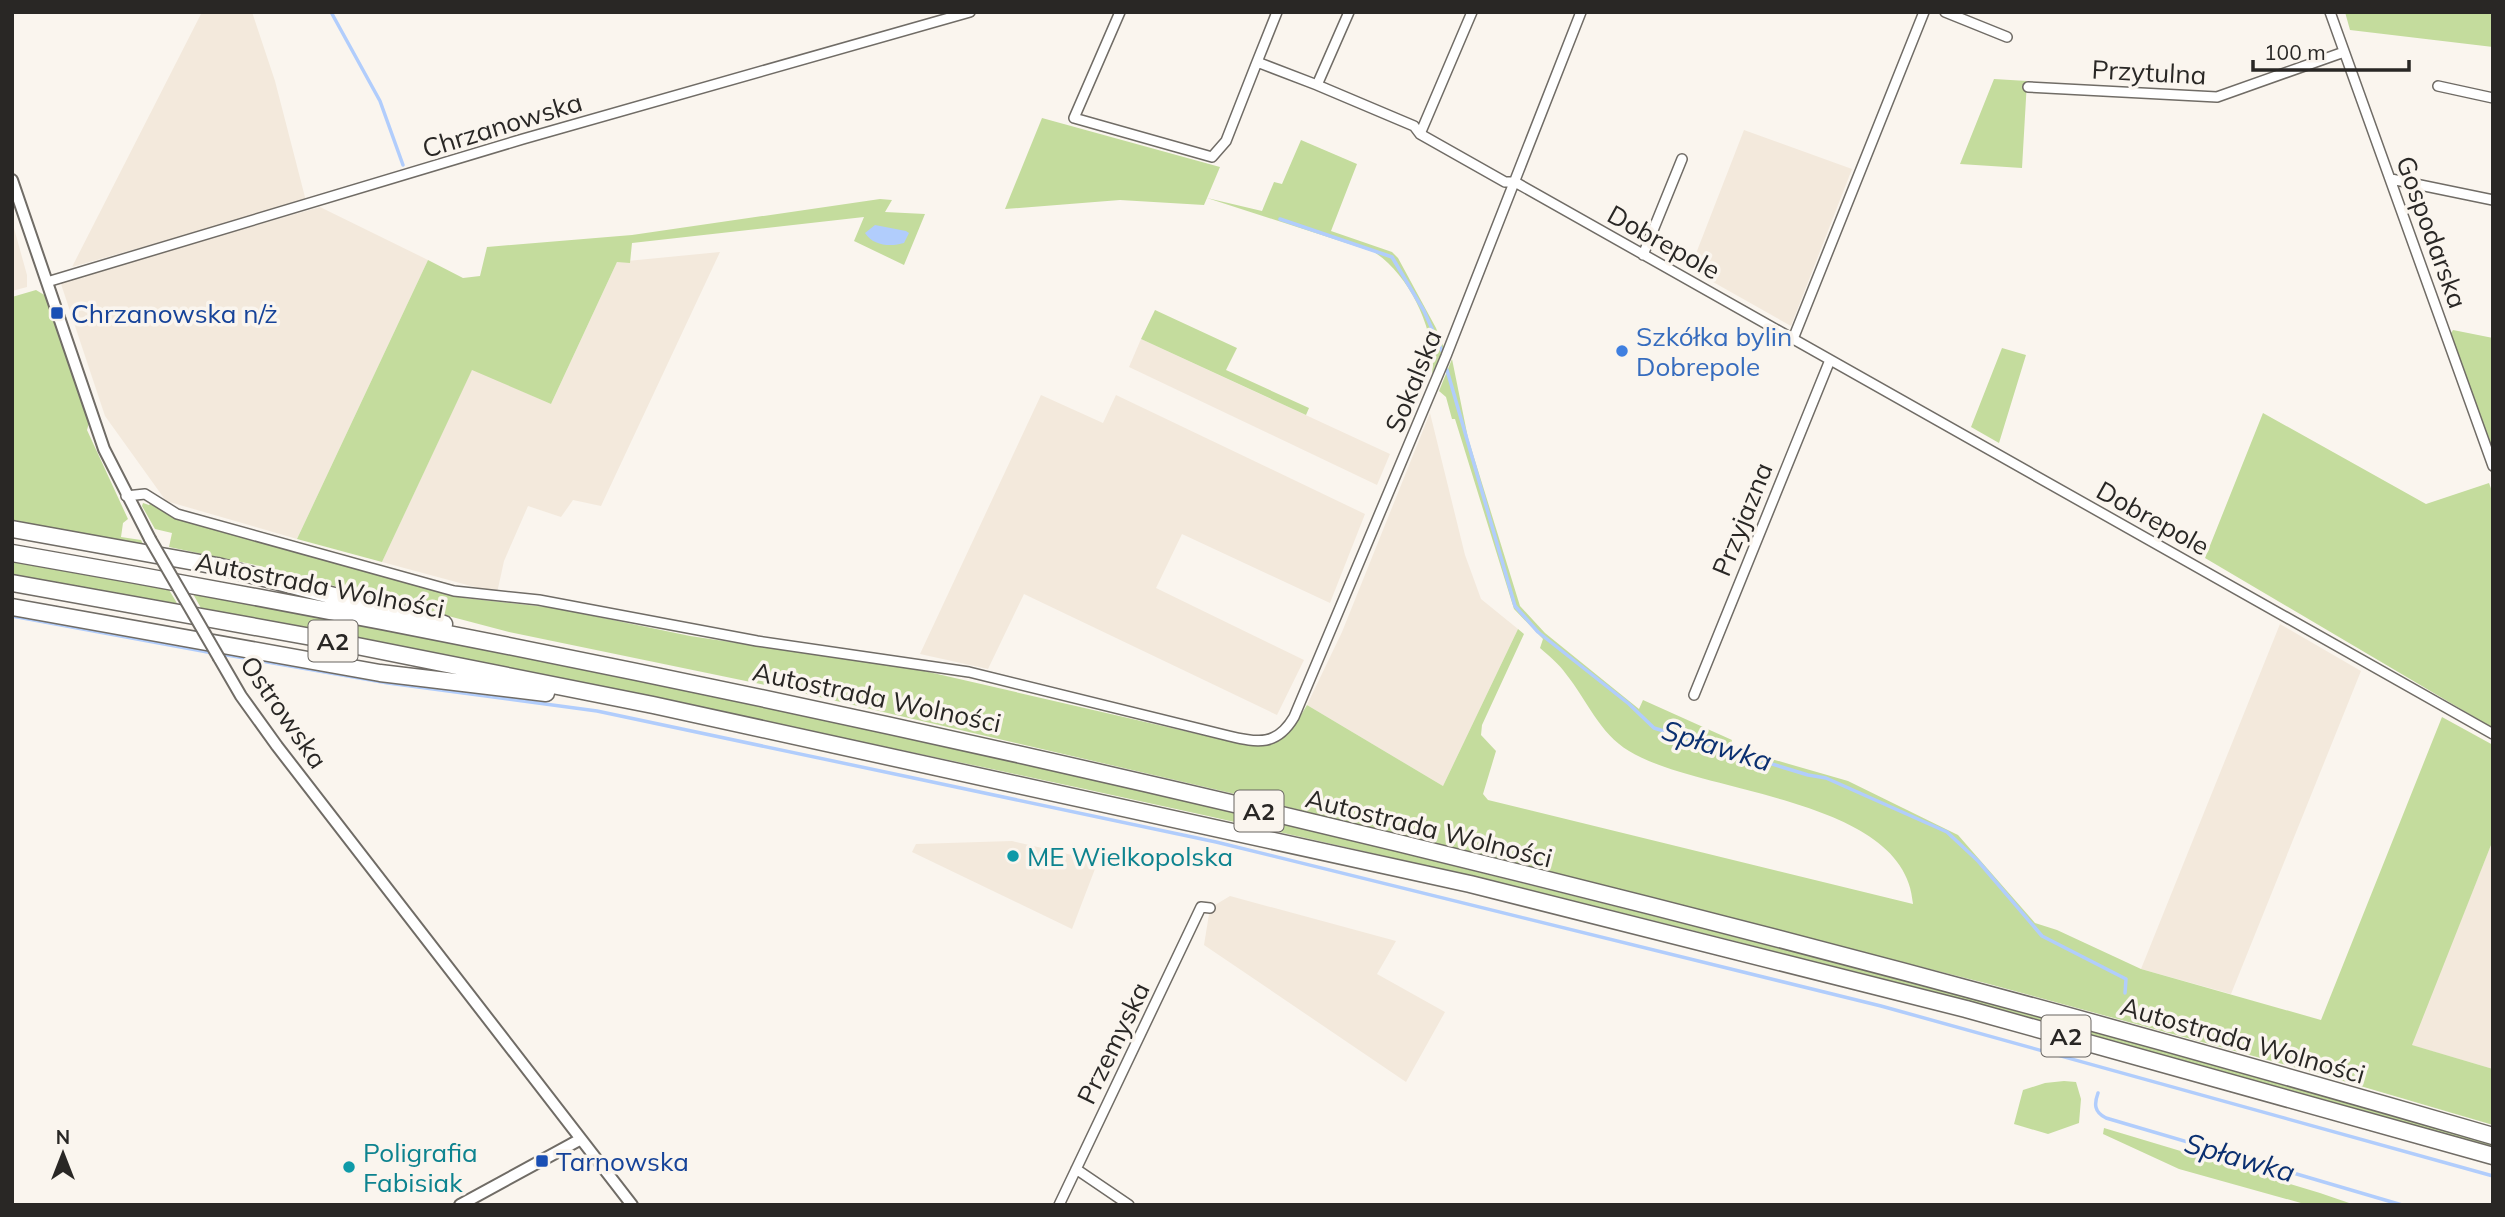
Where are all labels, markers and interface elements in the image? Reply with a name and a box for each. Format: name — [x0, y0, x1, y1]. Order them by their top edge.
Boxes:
scale bar — [2253, 28, 2409, 72]
text: 100 m — [2264, 39, 2326, 65]
street label: Przytulna — [2091, 53, 2207, 91]
street label: Chrzanowska — [418, 85, 586, 165]
street label: Gospodarska — [2389, 151, 2475, 313]
street label: Dobrepole — [1602, 197, 1726, 287]
place label: Chrzanowska n/ż — [71, 297, 278, 330]
marker: Chrzanowska n/ż — [49, 305, 65, 321]
place label: Szkółka bylin Dobrepole — [1636, 320, 1792, 383]
street label: Sokalska — [1377, 325, 1449, 437]
marker: Szkółka bylin Dobrepole — [1614, 343, 1630, 359]
street label: Przyjazna — [1704, 457, 1780, 581]
street label: Dobrepole — [2091, 473, 2215, 563]
street label: Autostrada Wolności — [193, 545, 447, 625]
road number: A2 — [308, 620, 358, 662]
street label: Ostrowska — [233, 649, 335, 775]
street label: Autostrada Wolności — [750, 655, 1004, 739]
water label: Spławka — [1658, 712, 1776, 778]
street label: Autostrada Wolności — [1302, 781, 1556, 875]
road number: A2 — [1234, 790, 1284, 832]
place label: ME Wielkopolska — [1027, 840, 1233, 873]
marker: ME Wielkopolska — [1005, 848, 1021, 864]
street label: Przemyska — [1069, 977, 1157, 1109]
street label: Autostrada Wolności — [2117, 989, 2369, 1091]
road number: A2 — [2042, 1016, 2090, 1056]
north arrow — [28, 1119, 98, 1189]
text: N — [56, 1125, 70, 1149]
water label: Spławka — [2181, 1125, 2299, 1189]
place label: Poligrafia Fabisiak — [363, 1136, 478, 1199]
place label: Tarnowska — [556, 1145, 689, 1178]
marker: Tarnowska — [534, 1153, 550, 1169]
marker: Poligrafia Fabisiak — [341, 1159, 357, 1175]

